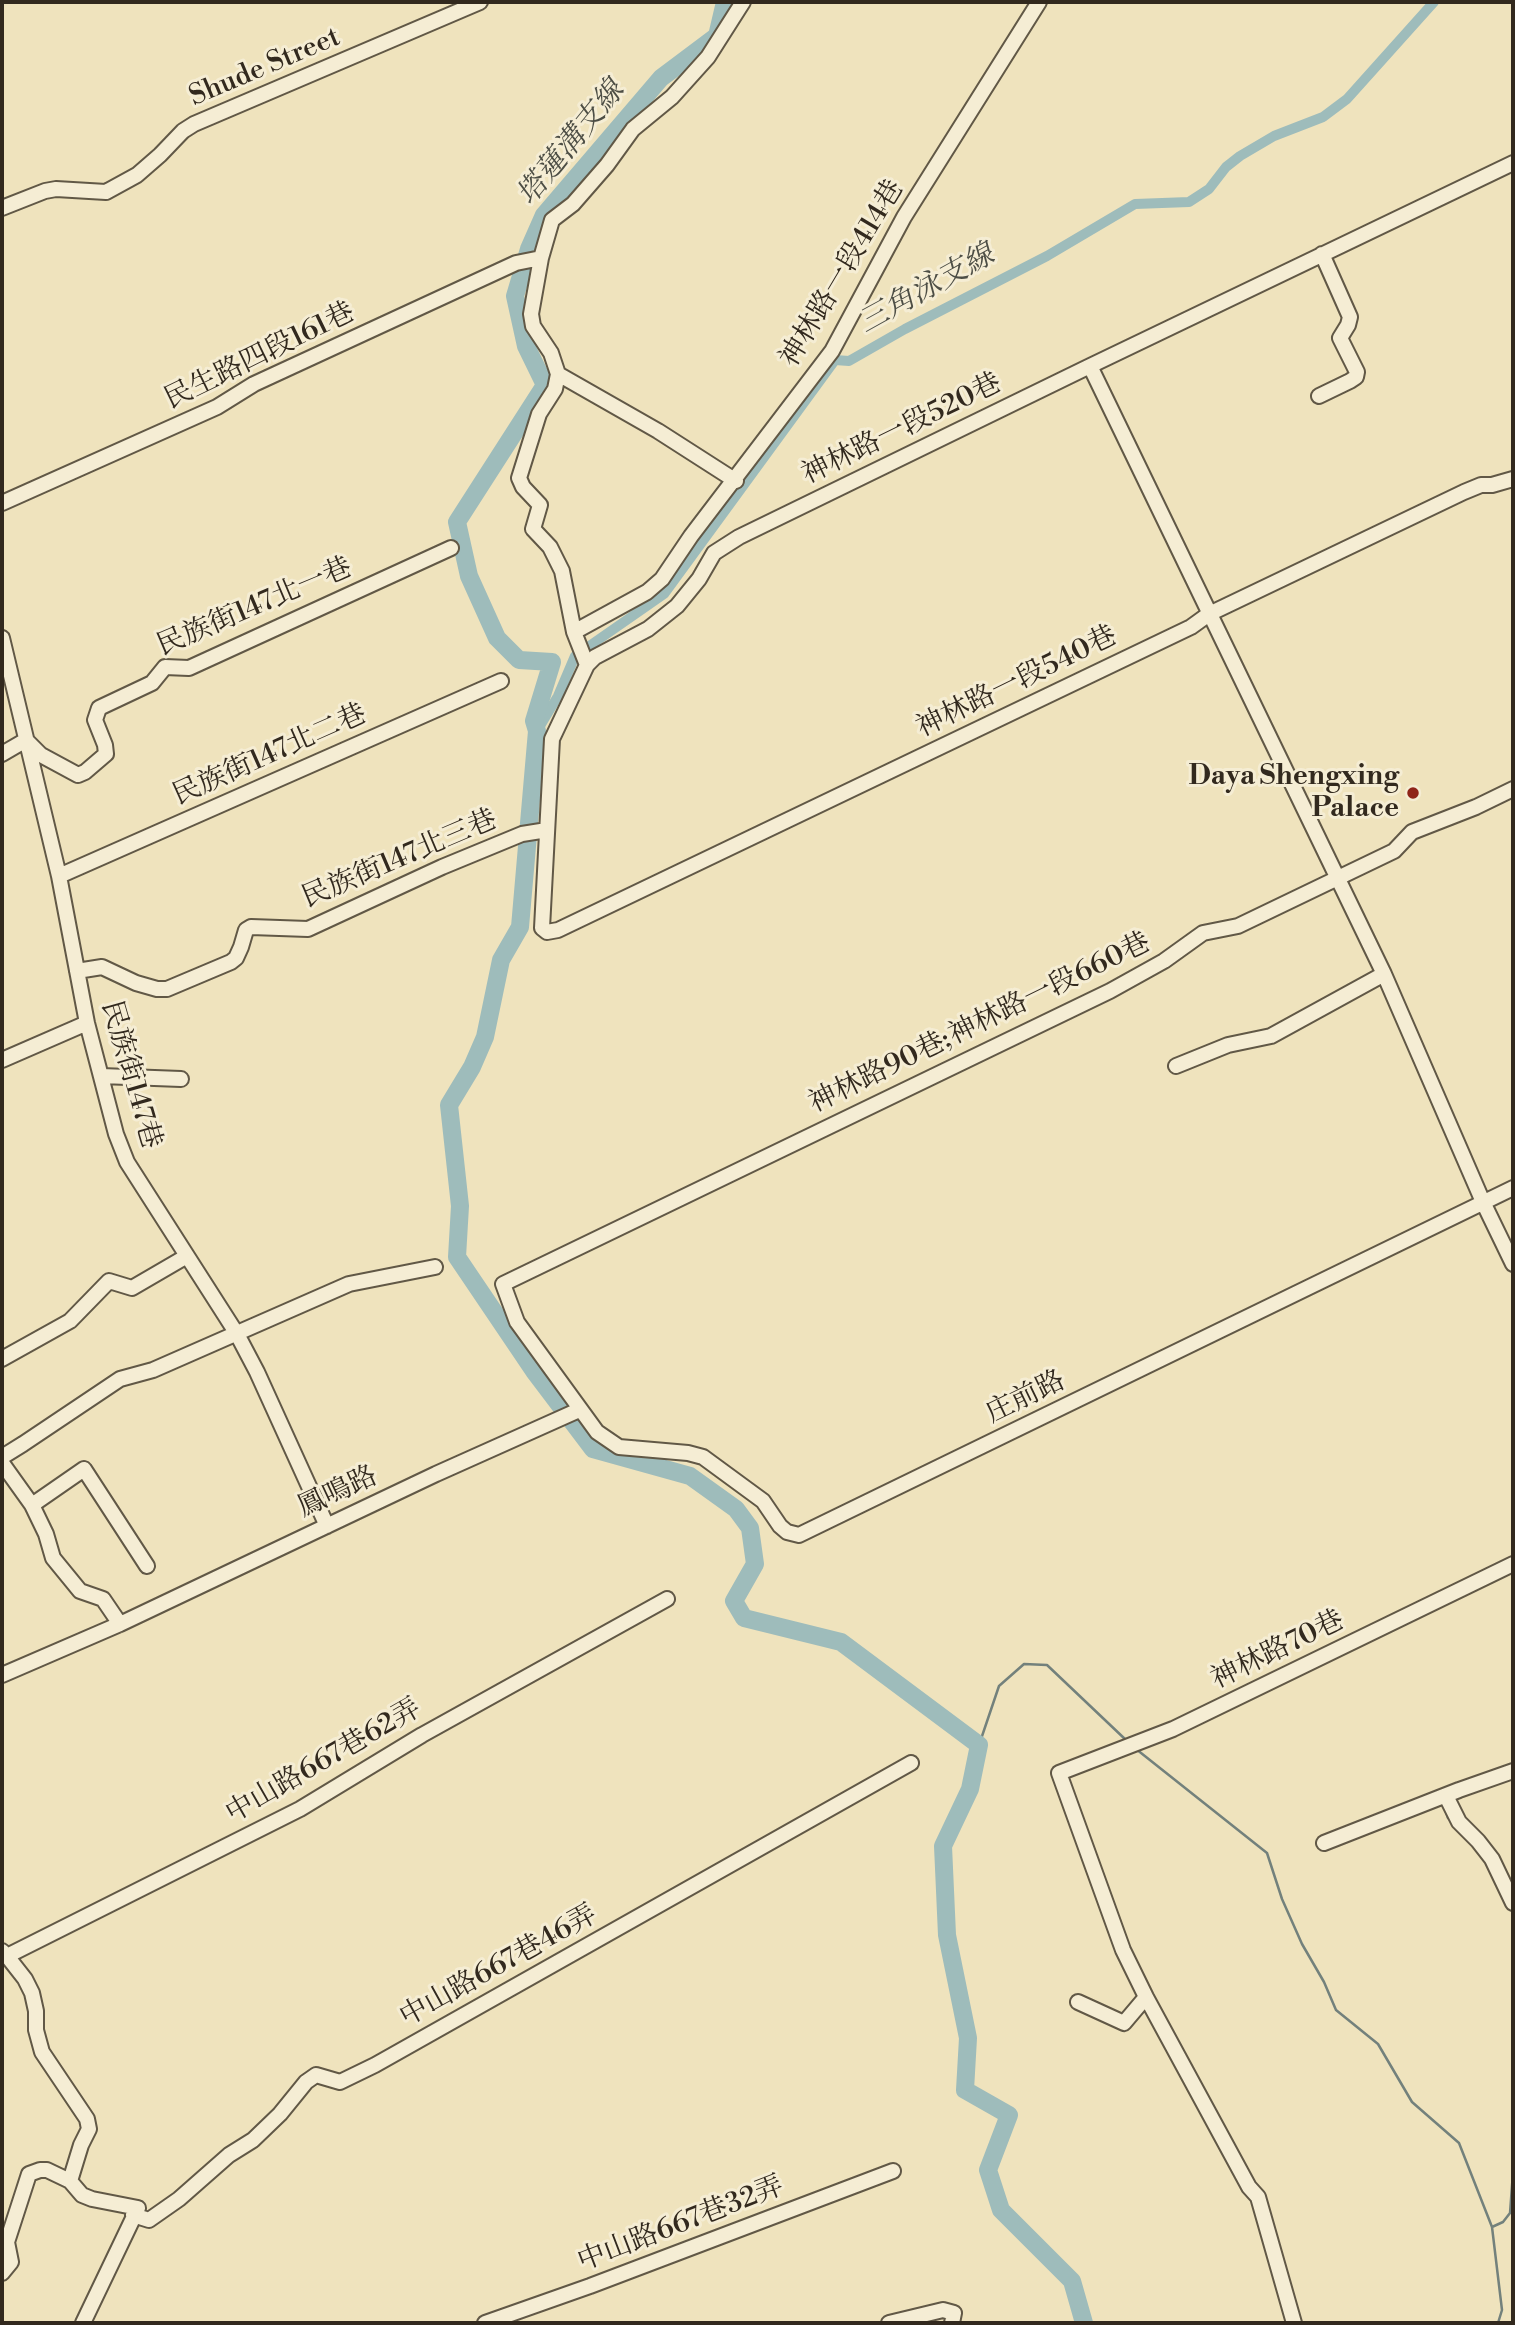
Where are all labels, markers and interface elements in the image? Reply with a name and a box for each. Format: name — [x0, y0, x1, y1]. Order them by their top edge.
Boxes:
street label: Shude Street — [185, 21, 345, 115]
water label: 塔蓮溝支線 — [511, 74, 633, 214]
street label: 神林路一段414巷 — [774, 174, 912, 374]
water label: 三角泳支線 — [853, 238, 1001, 342]
street label: 民生路四段161巷 — [159, 296, 361, 418]
street label: 神林路一段520巷 — [797, 367, 1007, 493]
street label: 民族街147北一巷 — [152, 552, 358, 664]
street label: 神林路一段540巷 — [911, 620, 1123, 746]
street label: 民族街147北二巷 — [168, 698, 372, 814]
place label: Daya Shengxing Palace — [1189, 760, 1399, 826]
marker: Daya Shengxing Palace — [1405, 785, 1421, 801]
street label: 民族街147北三巷 — [297, 804, 503, 916]
street label: 神林路90巷;神林路一段660巷 — [804, 927, 1156, 1121]
street label: 民族街147巷 — [93, 997, 167, 1153]
street label: 庄前路 — [981, 1364, 1071, 1432]
street label: 鳳鳴路 — [293, 1460, 383, 1526]
street label: 神林路70巷 — [1206, 1604, 1350, 1698]
street label: 中山路667巷62弄 — [221, 1693, 427, 1831]
street label: 中山路667巷46弄 — [395, 1899, 603, 2035]
street label: 中山路667巷32弄 — [573, 2170, 789, 2280]

